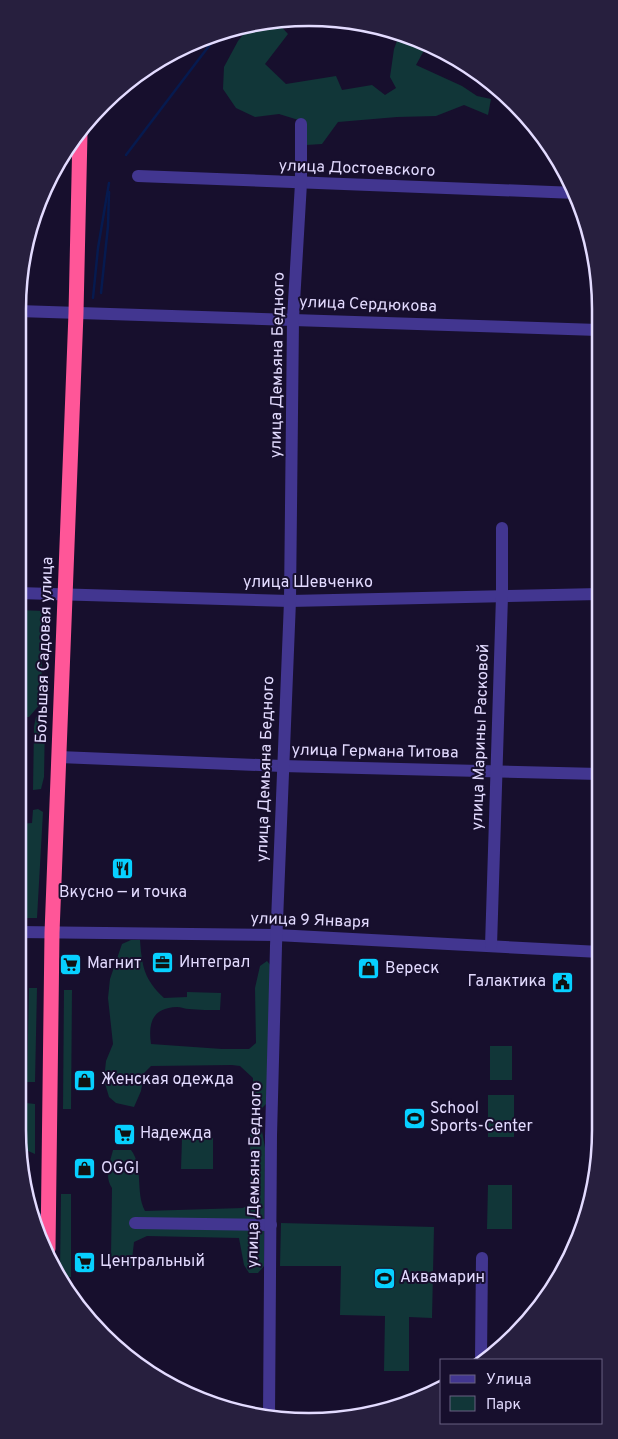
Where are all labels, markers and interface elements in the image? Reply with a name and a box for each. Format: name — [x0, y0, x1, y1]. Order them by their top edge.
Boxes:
street label: улица Достоевского — [278, 156, 436, 182]
street label: улица Демьяна Бедного — [266, 272, 290, 458]
street label: улица Сердюкова — [299, 293, 437, 317]
street label: Большая Садовая улица — [32, 556, 58, 744]
street label: улица Шевченко — [243, 573, 373, 593]
street label: улица Марины Расковой — [468, 643, 494, 831]
street label: улица Демьяна Бедного — [253, 676, 279, 862]
street label: улица Германа Титова — [291, 741, 459, 763]
restaurant icon: Вкусно — и точка — [111, 857, 135, 881]
place label: Вкусно — и точка — [59, 883, 187, 903]
street label: улица 9 Января — [250, 909, 370, 933]
office icon: Интеграл — [151, 951, 175, 975]
supermarket icon: Магнит — [59, 952, 83, 976]
place label: Интеграл — [179, 953, 250, 973]
place label: Магнит — [87, 954, 141, 974]
shop icon: Вереск — [357, 957, 381, 981]
place label: Вереск — [385, 959, 439, 979]
public building icon: Галактика — [550, 970, 574, 994]
place label: Галактика — [468, 972, 546, 992]
shop icon: Женская одежда — [73, 1068, 97, 1092]
place label: Женская одежда — [101, 1070, 234, 1090]
street label: улица Демьяна Бедного — [243, 1082, 267, 1268]
place label: School Sports-Center — [430, 1099, 533, 1137]
sports icon: School Sports-Center — [402, 1106, 426, 1130]
supermarket icon: Надежда — [112, 1122, 136, 1146]
place label: Надежда — [140, 1124, 212, 1144]
shop icon: OGGI — [73, 1157, 97, 1181]
place label: OGGI — [101, 1159, 139, 1179]
supermarket icon: Центральный — [72, 1250, 96, 1274]
place label: Центральный — [100, 1252, 205, 1272]
sports icon: Аквамарин — [372, 1266, 396, 1290]
place label: Аквамарин — [400, 1268, 485, 1288]
legend — [440, 1359, 603, 1424]
text: Улица — [486, 1371, 531, 1390]
text: Парк — [486, 1396, 521, 1415]

